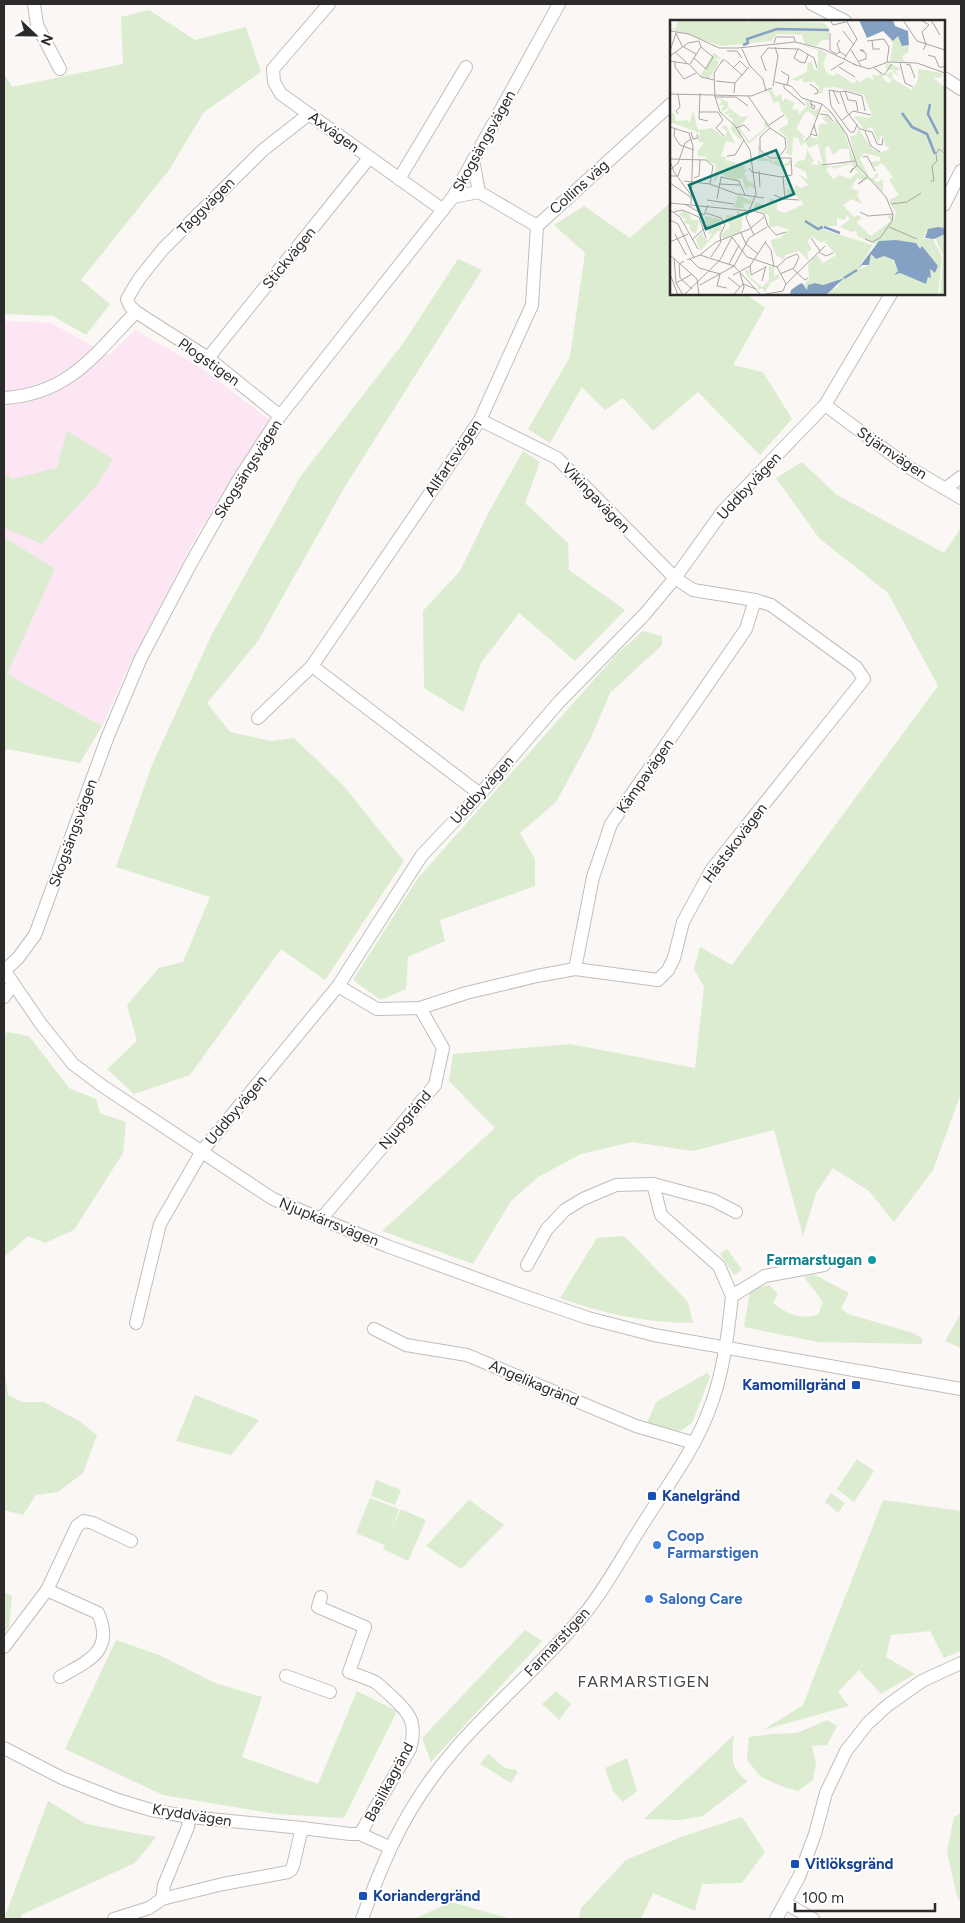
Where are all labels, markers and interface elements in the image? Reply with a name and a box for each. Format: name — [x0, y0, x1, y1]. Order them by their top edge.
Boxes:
north arrow — [10, 10, 60, 60]
inset map — [670, 20, 945, 295]
text: N — [37, 31, 56, 48]
street label: Skogsängsvägen — [449, 87, 519, 195]
street label: Axvägen — [305, 108, 363, 156]
street label: Collins väg — [546, 156, 612, 218]
street label: Taggvägen — [174, 174, 238, 238]
street label: Stickvägen — [259, 223, 319, 293]
street label: Plogstigen — [175, 334, 243, 390]
street label: Skogsängsvägen — [210, 416, 286, 522]
street label: Allfartsvägen — [421, 416, 485, 500]
street label: Stjärnvägen — [854, 423, 930, 483]
street label: Uddbyvägen — [713, 449, 785, 523]
street label: Vikingavägen — [558, 459, 634, 537]
street label: Kämpavägen — [613, 735, 677, 817]
street label: Uddbyvägen — [447, 752, 517, 828]
street label: Skogsängsvägen — [45, 777, 101, 889]
street label: Hästskovägen — [699, 800, 771, 886]
street label: Uddbyvägen — [202, 1071, 270, 1149]
street label: Njupgränd — [375, 1087, 435, 1153]
street label: Njupkärrsvägen — [277, 1194, 381, 1250]
place label: Farmarstugan — [766, 1251, 862, 1269]
marker: Farmarstugan — [866, 1254, 878, 1266]
street label: Angelikagränd — [486, 1356, 582, 1410]
place label: Kamomillgränd — [742, 1376, 846, 1394]
marker: Kamomillgränd — [850, 1379, 862, 1391]
place label: Kanelgränd — [662, 1487, 740, 1505]
marker: Kanelgränd — [646, 1490, 658, 1502]
place label: Coop Farmarstigen — [667, 1527, 758, 1562]
marker: Coop Farmarstigen — [651, 1539, 663, 1551]
place label: Salong Care — [659, 1590, 743, 1608]
marker: Salong Care — [643, 1593, 655, 1605]
street label: Farmarstigen — [520, 1604, 594, 1680]
district label: FARMARSTIGEN — [578, 1672, 710, 1691]
street label: Basilikagränd — [361, 1739, 417, 1825]
street label: Kryddvägen — [151, 1800, 233, 1830]
place label: Vitlöksgränd — [805, 1855, 893, 1873]
marker: Vitlöksgränd — [789, 1858, 801, 1870]
scale bar — [795, 1880, 935, 1912]
place label: Koriandergränd — [373, 1887, 480, 1905]
text: 100 m — [802, 1889, 844, 1907]
marker: Koriandergränd — [357, 1890, 369, 1902]

